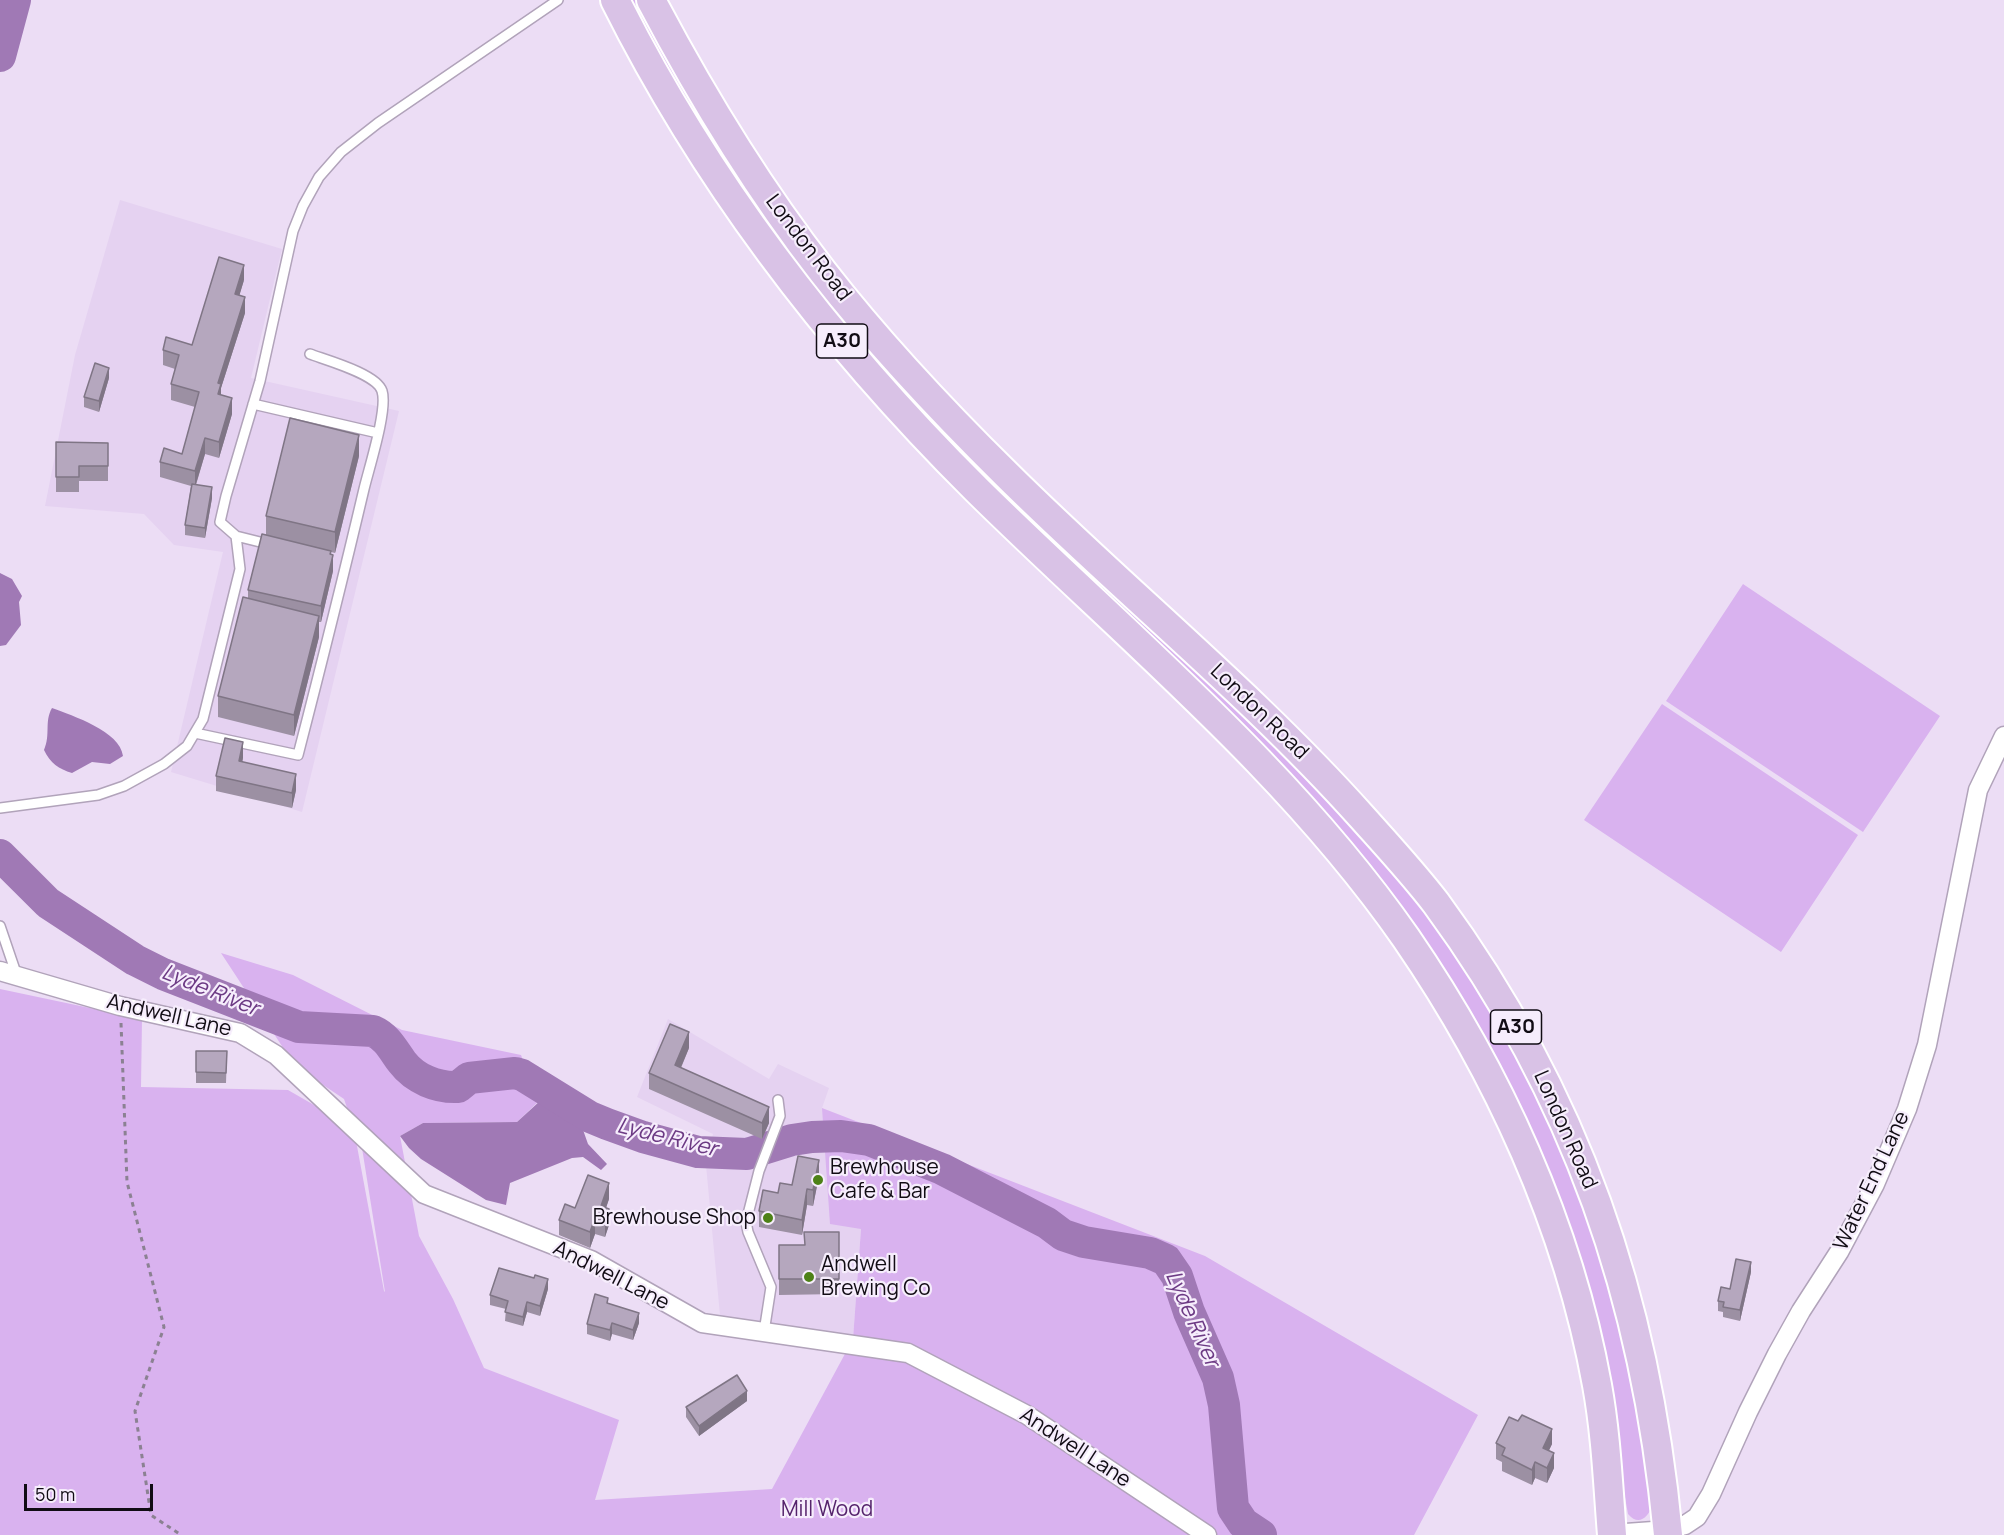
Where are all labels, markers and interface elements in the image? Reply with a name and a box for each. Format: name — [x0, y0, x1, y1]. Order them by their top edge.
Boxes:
street label: London Road — [760, 190, 856, 306]
road number: A30 — [816, 324, 868, 358]
street label: London Road — [1205, 659, 1313, 765]
water label: Lyde River — [158, 960, 262, 1022]
street label: Andwell Lane — [104, 989, 234, 1043]
road number: A30 — [1490, 1010, 1541, 1044]
street label: London Road — [1528, 1067, 1602, 1193]
street label: Water End Lane — [1829, 1107, 1915, 1255]
water label: Lyde River — [614, 1113, 720, 1163]
place label: Brewhouse Cafe & Bar — [830, 1155, 939, 1205]
marker: Brewhouse Cafe & Bar — [811, 1173, 825, 1187]
place label: Brewhouse Shop — [593, 1205, 756, 1231]
marker: Brewhouse Shop — [761, 1211, 775, 1225]
street label: Andwell Lane — [549, 1236, 673, 1316]
place label: Andwell Brewing Co — [821, 1252, 931, 1302]
water label: Lyde River — [1159, 1267, 1225, 1371]
marker: Andwell Brewing Co — [802, 1270, 816, 1284]
street label: Andwell Lane — [1015, 1403, 1135, 1493]
scale bar — [27, 1472, 156, 1510]
text: 50 m — [35, 1482, 75, 1506]
park label: Mill Wood — [781, 1497, 873, 1523]

